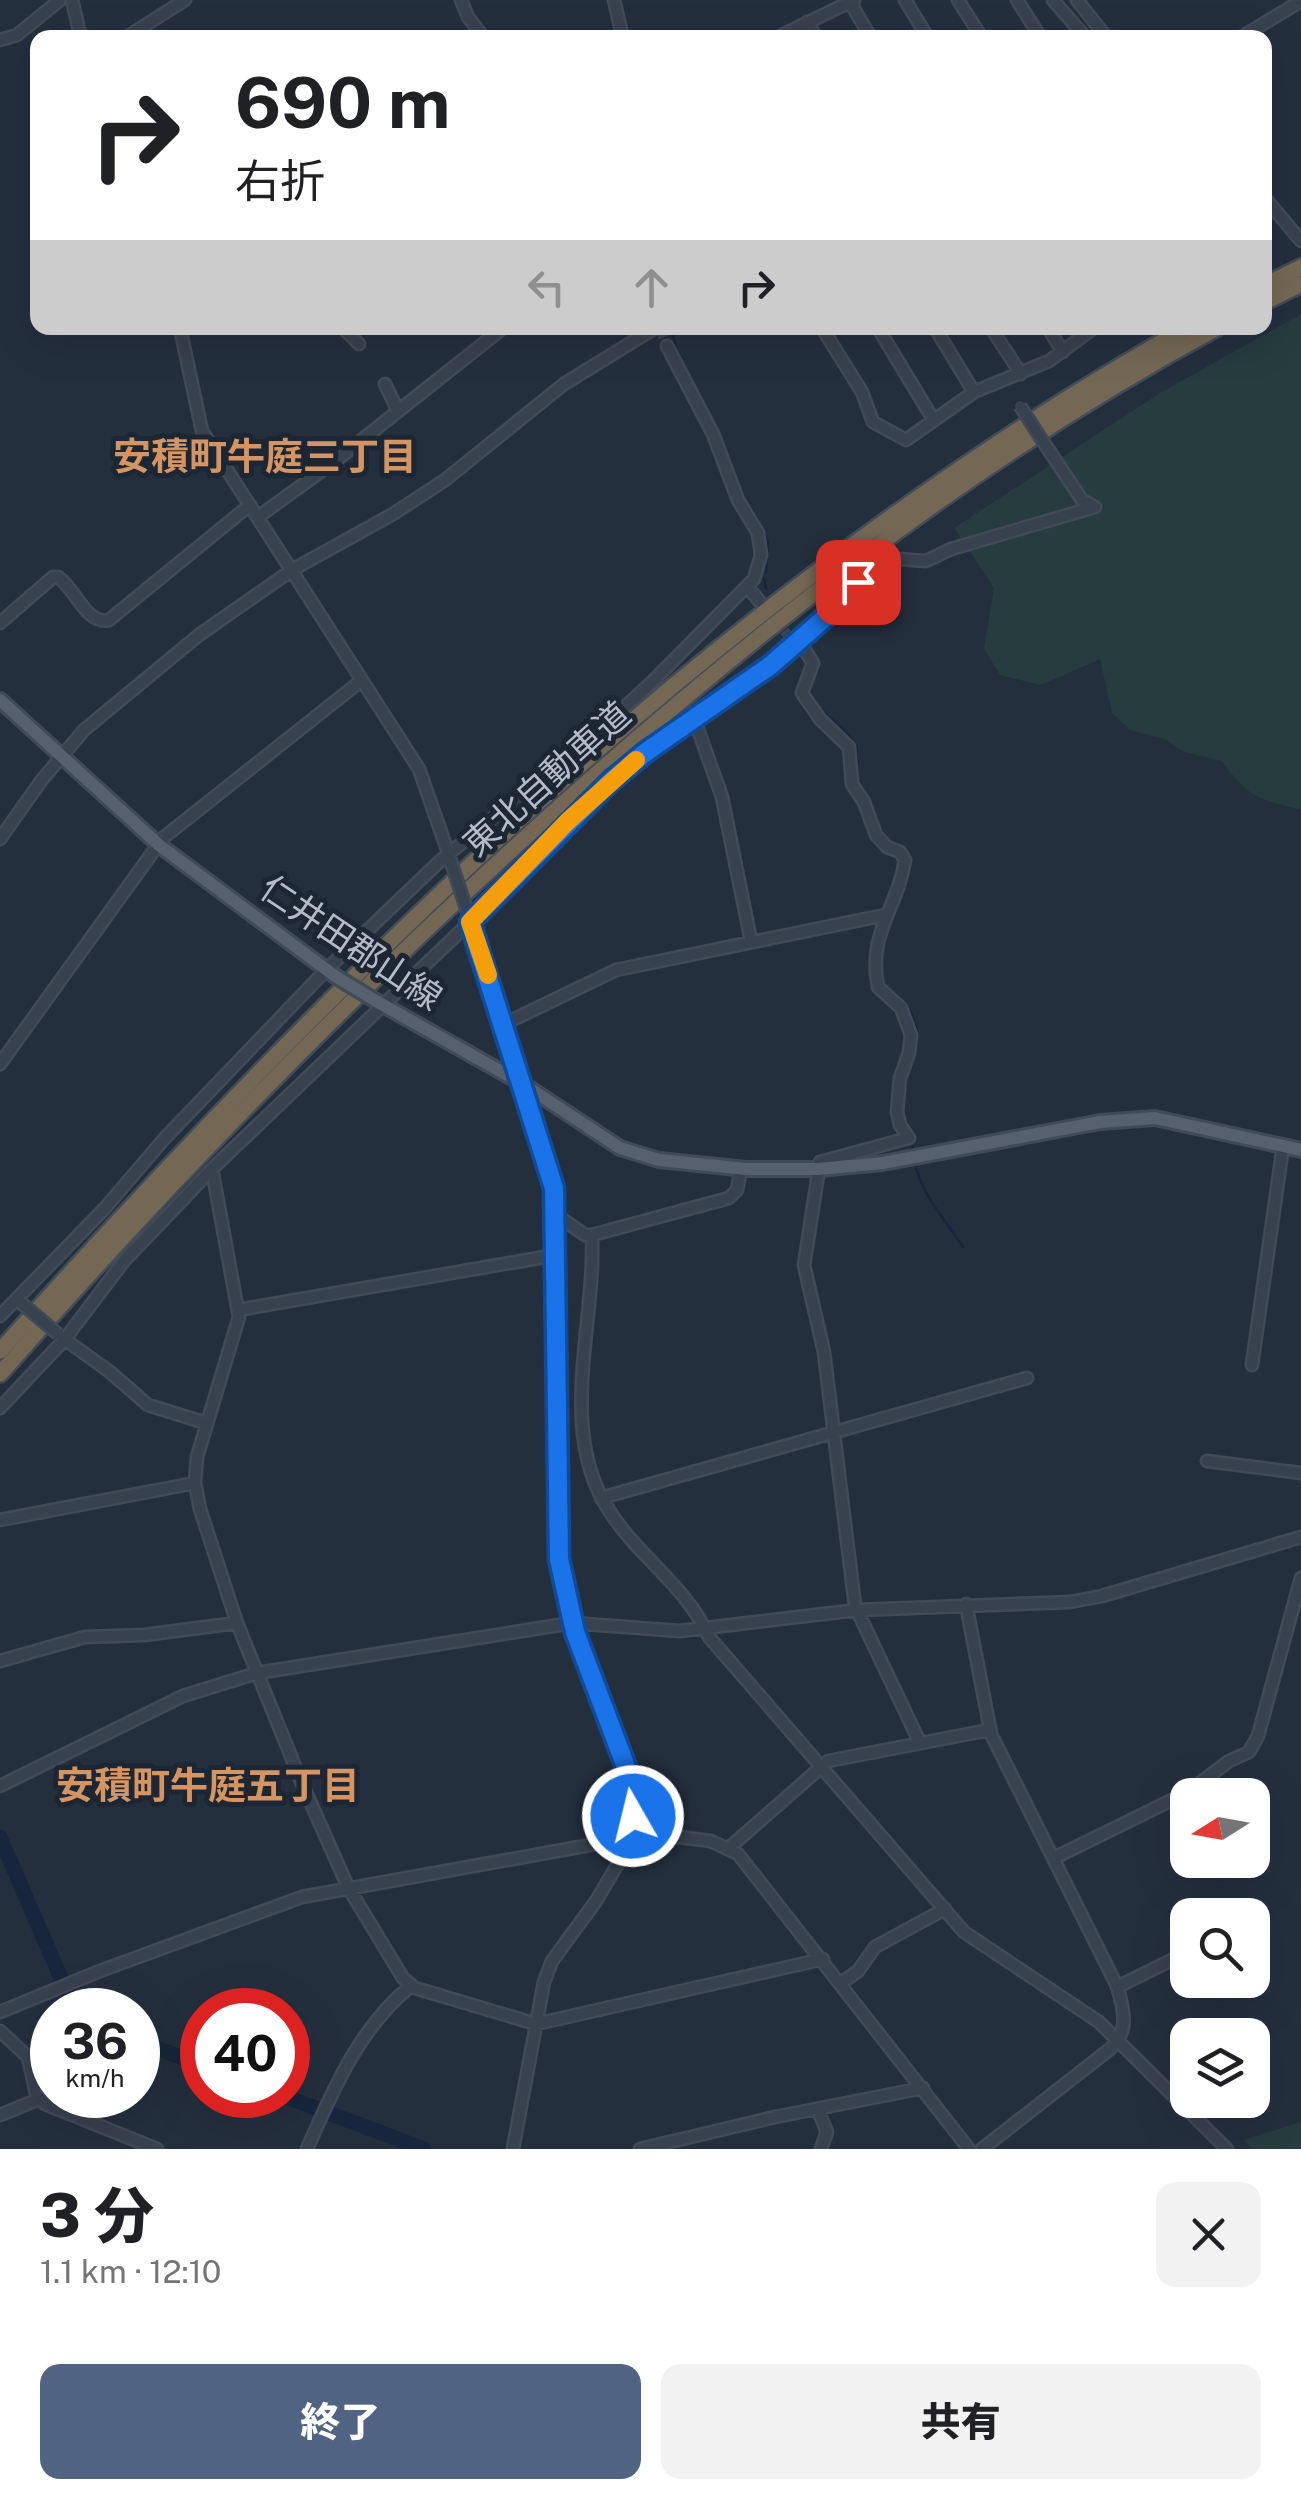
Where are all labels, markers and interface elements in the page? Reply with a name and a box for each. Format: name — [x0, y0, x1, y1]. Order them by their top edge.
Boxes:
text: 690 m — [235, 61, 451, 144]
icon: right — [70, 70, 200, 200]
text: 右折 — [235, 154, 325, 207]
icon: left — [519, 260, 574, 315]
icon: ahead — [624, 260, 679, 315]
icon: right — [729, 260, 784, 315]
district label: 安積町牛庭三丁目 — [113, 434, 417, 479]
pin — [816, 540, 901, 625]
icon: arrive — [831, 555, 886, 610]
street label: 東北自動車道 — [455, 693, 638, 864]
street label: 仁井田郡山線 — [253, 867, 450, 1018]
district label: 安積町牛庭五丁目 — [56, 1763, 360, 1808]
position arrow — [581, 1764, 685, 1868]
north arrow — [1170, 1778, 1270, 1878]
map controls — [1170, 1778, 1270, 2118]
button: search — [1170, 1898, 1270, 1998]
speed limit sign: 40 — [180, 1988, 310, 2118]
text: 36 — [62, 2011, 128, 2070]
button: layers — [1170, 2018, 1270, 2118]
text: km/h — [66, 2063, 124, 2093]
text: 3 分 — [40, 2180, 154, 2251]
button: close — [1156, 2182, 1261, 2287]
text: 1.1 km · 12:10 — [40, 2253, 221, 2290]
button: 終了 — [40, 2364, 641, 2479]
button: 共有 — [661, 2364, 1261, 2479]

